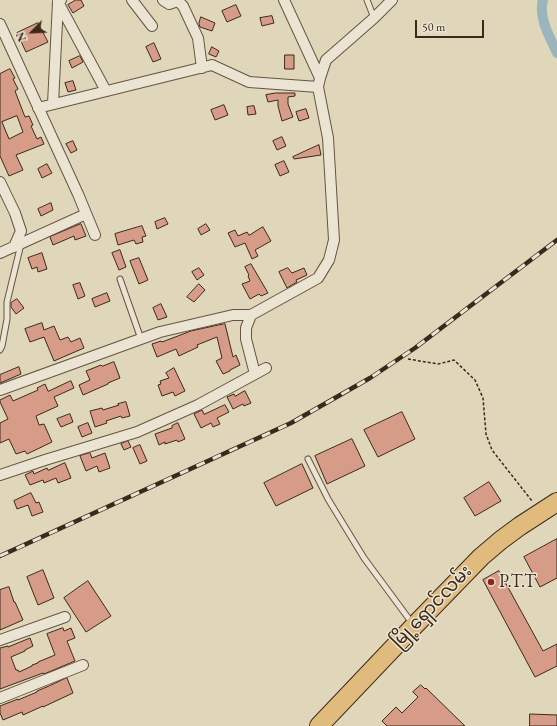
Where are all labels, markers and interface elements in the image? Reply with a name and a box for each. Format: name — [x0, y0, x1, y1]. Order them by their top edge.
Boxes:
north arrow — [12, 12, 52, 52]
scale bar — [417, 12, 486, 38]
text: 50 m — [422, 19, 445, 35]
text: N — [13, 30, 29, 44]
street label: မြို့ရှောင်လမ်း — [387, 561, 477, 653]
place label: P.T.T — [499, 571, 536, 593]
marker: P.T.T — [486, 577, 496, 587]

